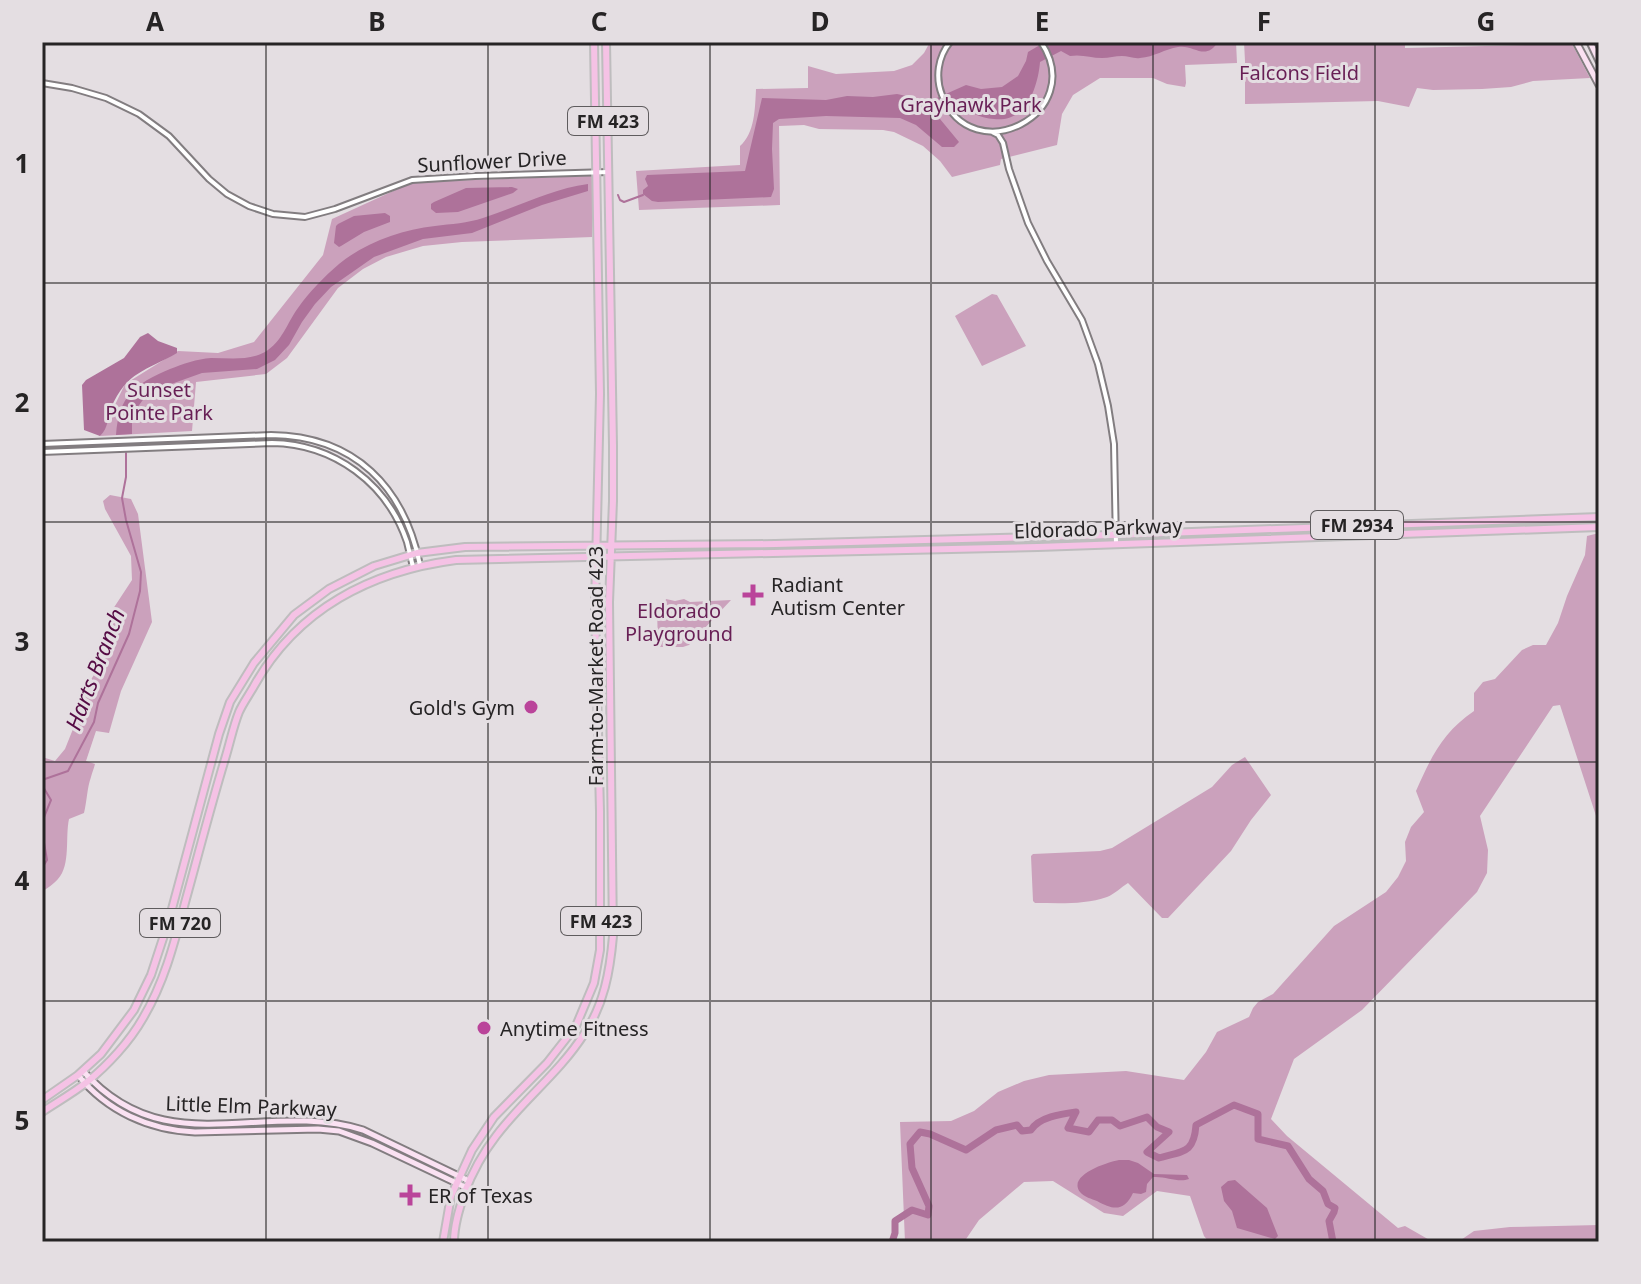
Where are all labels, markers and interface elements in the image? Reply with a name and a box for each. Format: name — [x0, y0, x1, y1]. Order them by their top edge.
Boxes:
text: A — [146, 3, 164, 39]
text: B — [368, 3, 386, 39]
text: C — [591, 3, 607, 39]
text: D — [810, 3, 830, 39]
text: E — [1035, 3, 1049, 39]
text: F — [1257, 3, 1271, 39]
text: G — [1477, 3, 1495, 39]
park label: Falcons Field — [1239, 59, 1359, 86]
park label: Grayhawk Park — [900, 91, 1042, 118]
road number: FM 423 — [568, 107, 648, 135]
street label: Sunflower Drive — [417, 144, 567, 178]
text: 1 — [15, 145, 29, 181]
park label: Sunset Pointe Park — [105, 376, 213, 426]
text: 2 — [15, 384, 30, 420]
road number: FM 2934 — [1311, 511, 1403, 539]
street label: Eldorado Parkway — [1013, 512, 1184, 544]
street label: Farm-to-Market Road 423 — [582, 546, 609, 786]
place label: Radiant Autism Center — [771, 571, 905, 621]
marker: Radiant Autism Center — [742, 584, 764, 606]
park label: Eldorado Playground — [625, 597, 733, 647]
water label: Harts Branch — [57, 604, 131, 734]
text: 3 — [15, 623, 29, 659]
place label: Gold's Gym — [409, 694, 515, 721]
marker: Gold's Gym — [522, 698, 540, 716]
text: 4 — [15, 862, 30, 898]
road number: FM 423 — [561, 907, 641, 935]
road number: FM 720 — [140, 909, 220, 937]
place label: Anytime Fitness — [500, 1015, 648, 1042]
marker: Anytime Fitness — [475, 1019, 493, 1037]
street label: Little Elm Parkway — [165, 1090, 338, 1123]
text: 5 — [15, 1102, 29, 1138]
place label: ER of Texas — [428, 1182, 533, 1209]
marker: ER of Texas — [399, 1184, 421, 1206]

